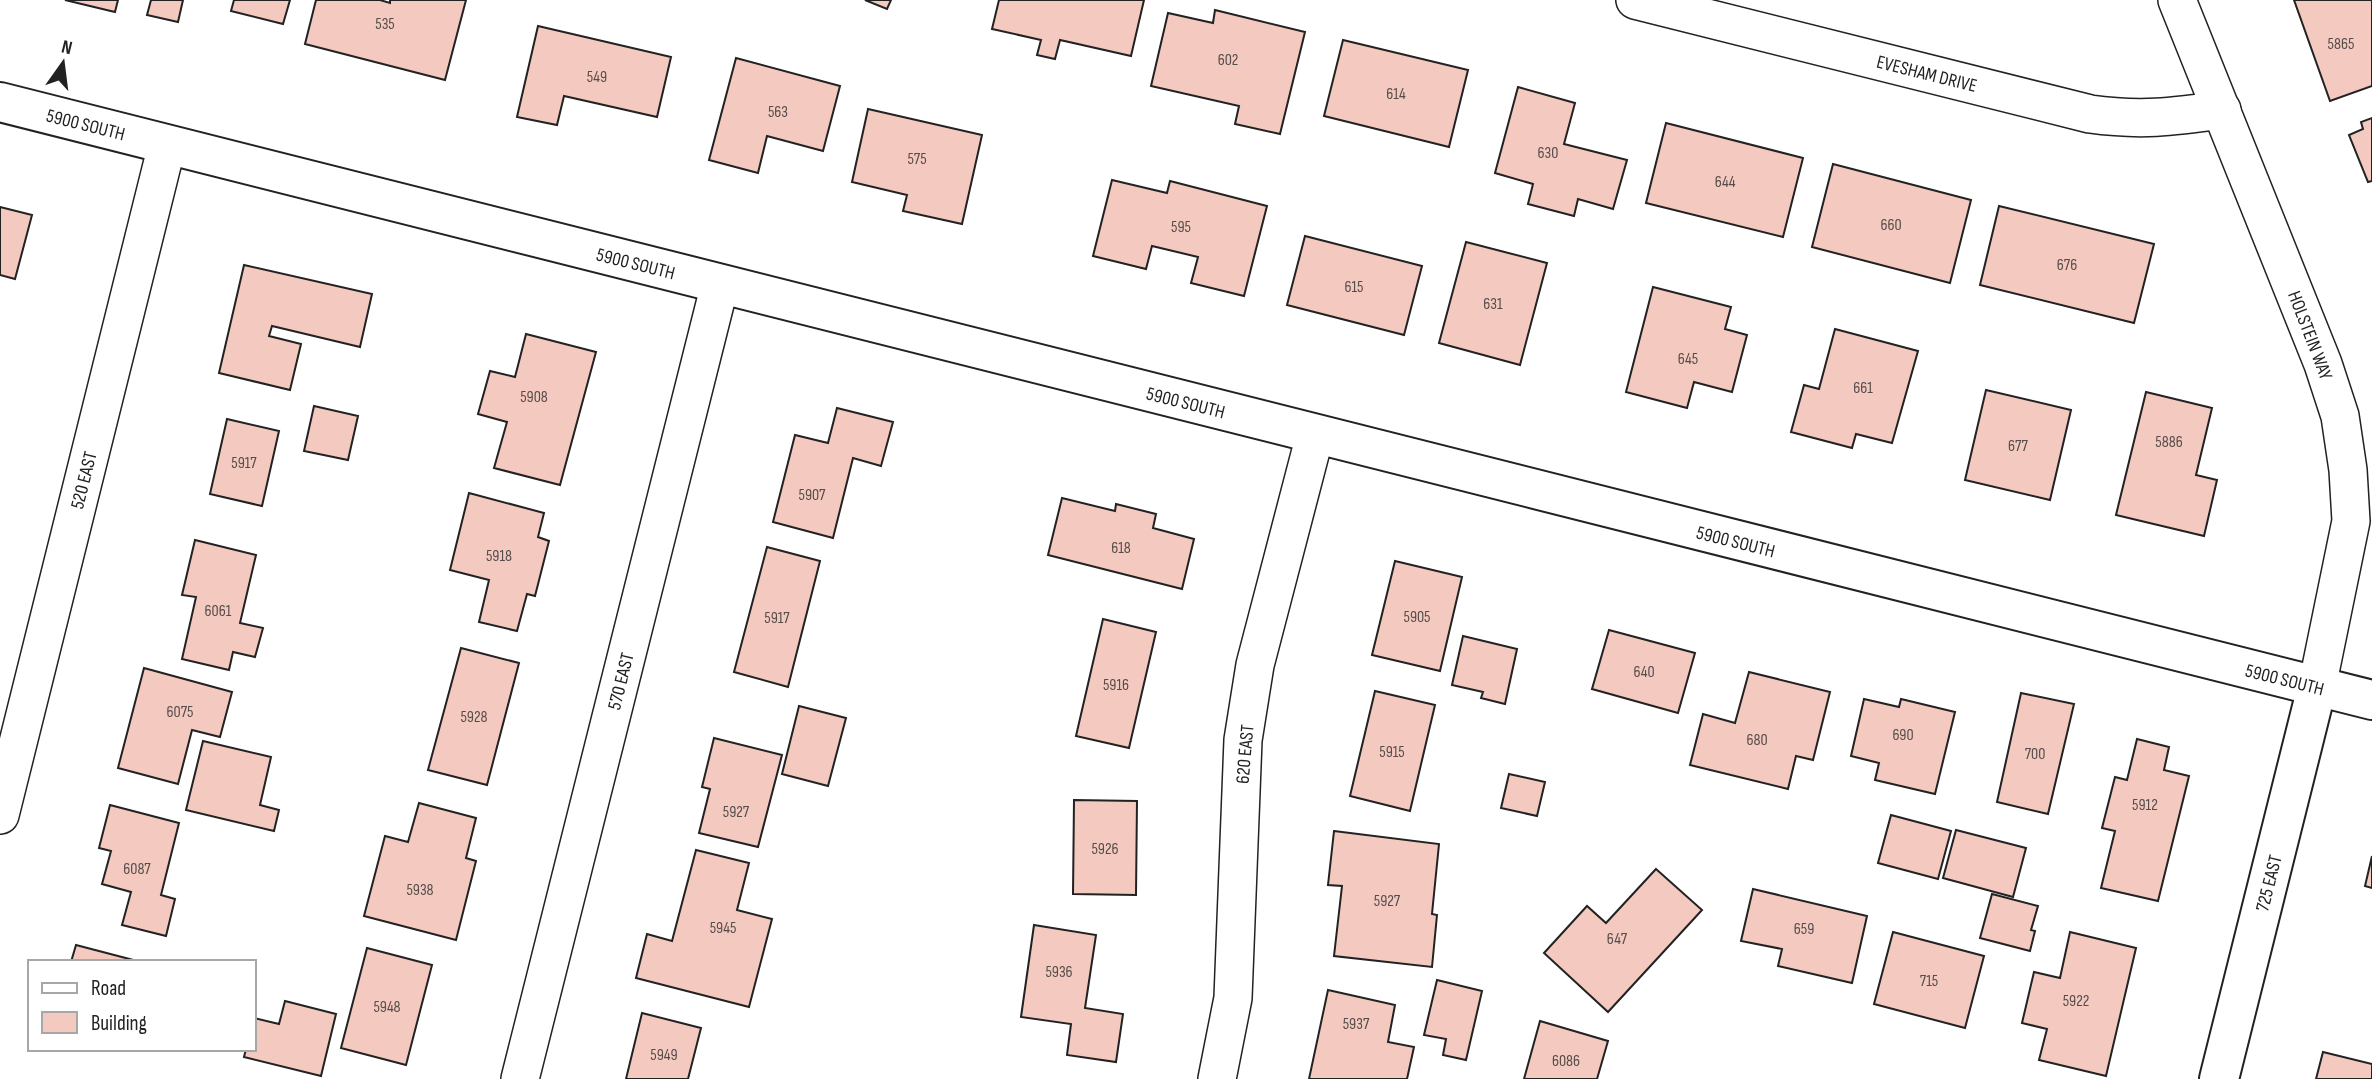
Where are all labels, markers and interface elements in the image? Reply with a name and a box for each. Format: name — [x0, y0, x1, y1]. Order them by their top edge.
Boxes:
house number: 535 — [375, 15, 395, 34]
north arrow — [28, 28, 98, 98]
house number: 5865 — [2328, 35, 2354, 54]
text: N — [59, 36, 74, 60]
house number: 602 — [1218, 51, 1238, 70]
street label: EVESHAM DRIVE — [1874, 51, 1979, 98]
house number: 549 — [587, 68, 607, 87]
house number: 614 — [1386, 85, 1406, 104]
house number: 563 — [768, 103, 788, 122]
street label: 5900 SOUTH — [44, 105, 127, 146]
house number: 630 — [1538, 144, 1558, 163]
house number: 575 — [907, 150, 927, 169]
house number: 644 — [1715, 173, 1736, 192]
house number: 660 — [1880, 216, 1902, 235]
house number: 595 — [1171, 218, 1191, 237]
street label: 5900 SOUTH — [594, 244, 677, 285]
house number: 676 — [2057, 256, 2077, 275]
house number: 615 — [1344, 278, 1364, 297]
street label: HOLSTEIN WAY — [2282, 288, 2337, 383]
house number: 631 — [1483, 295, 1503, 314]
house number: 645 — [1678, 350, 1698, 369]
house number: 661 — [1853, 379, 1873, 398]
street label: 5900 SOUTH — [1144, 383, 1227, 424]
house number: 5908 — [520, 388, 548, 407]
house number: 5886 — [2155, 433, 2183, 452]
house number: 677 — [2008, 437, 2029, 456]
street label: 520 EAST — [66, 449, 103, 512]
house number: 5917 — [231, 454, 257, 473]
house number: 5907 — [798, 486, 826, 505]
street label: 5900 SOUTH — [1694, 522, 1777, 563]
house number: 618 — [1111, 539, 1131, 558]
house number: 5918 — [486, 547, 512, 566]
house number: 6061 — [205, 602, 232, 621]
house number: 5905 — [1403, 608, 1431, 627]
house number: 5917 — [764, 609, 790, 628]
street label: 570 EAST — [603, 650, 640, 712]
street label: 5900 SOUTH — [2243, 660, 2326, 701]
house number: 640 — [1633, 663, 1655, 682]
house number: 5916 — [1103, 676, 1129, 695]
house number: 6075 — [167, 703, 193, 722]
house number: 5928 — [460, 708, 488, 727]
street label: 620 EAST — [1231, 723, 1260, 785]
house number: 690 — [1892, 726, 1914, 745]
house number: 680 — [1746, 731, 1768, 750]
house number: 5915 — [1379, 743, 1405, 762]
house number: 700 — [2025, 745, 2045, 764]
house number: 5912 — [2132, 796, 2158, 815]
house number: 5927 — [723, 803, 750, 822]
house number: 5926 — [1091, 840, 1119, 859]
street label: 725 EAST — [2251, 852, 2288, 914]
house number: 6087 — [123, 860, 151, 879]
house number: 5938 — [406, 881, 434, 900]
house number: 5927 — [1374, 892, 1401, 911]
house number: 5945 — [710, 919, 736, 938]
house number: 659 — [1794, 920, 1814, 939]
house number: 647 — [1607, 930, 1628, 949]
legend — [28, 960, 256, 1051]
house number: 5936 — [1045, 963, 1073, 982]
house number: 715 — [1920, 972, 1938, 991]
text: Road — [91, 976, 126, 1001]
house number: 5922 — [2063, 992, 2089, 1011]
house number: 5948 — [373, 998, 401, 1017]
text: Building — [91, 1011, 147, 1036]
house number: 5937 — [1343, 1015, 1370, 1034]
house number: 5949 — [650, 1046, 678, 1065]
house number: 6086 — [1552, 1052, 1580, 1071]

